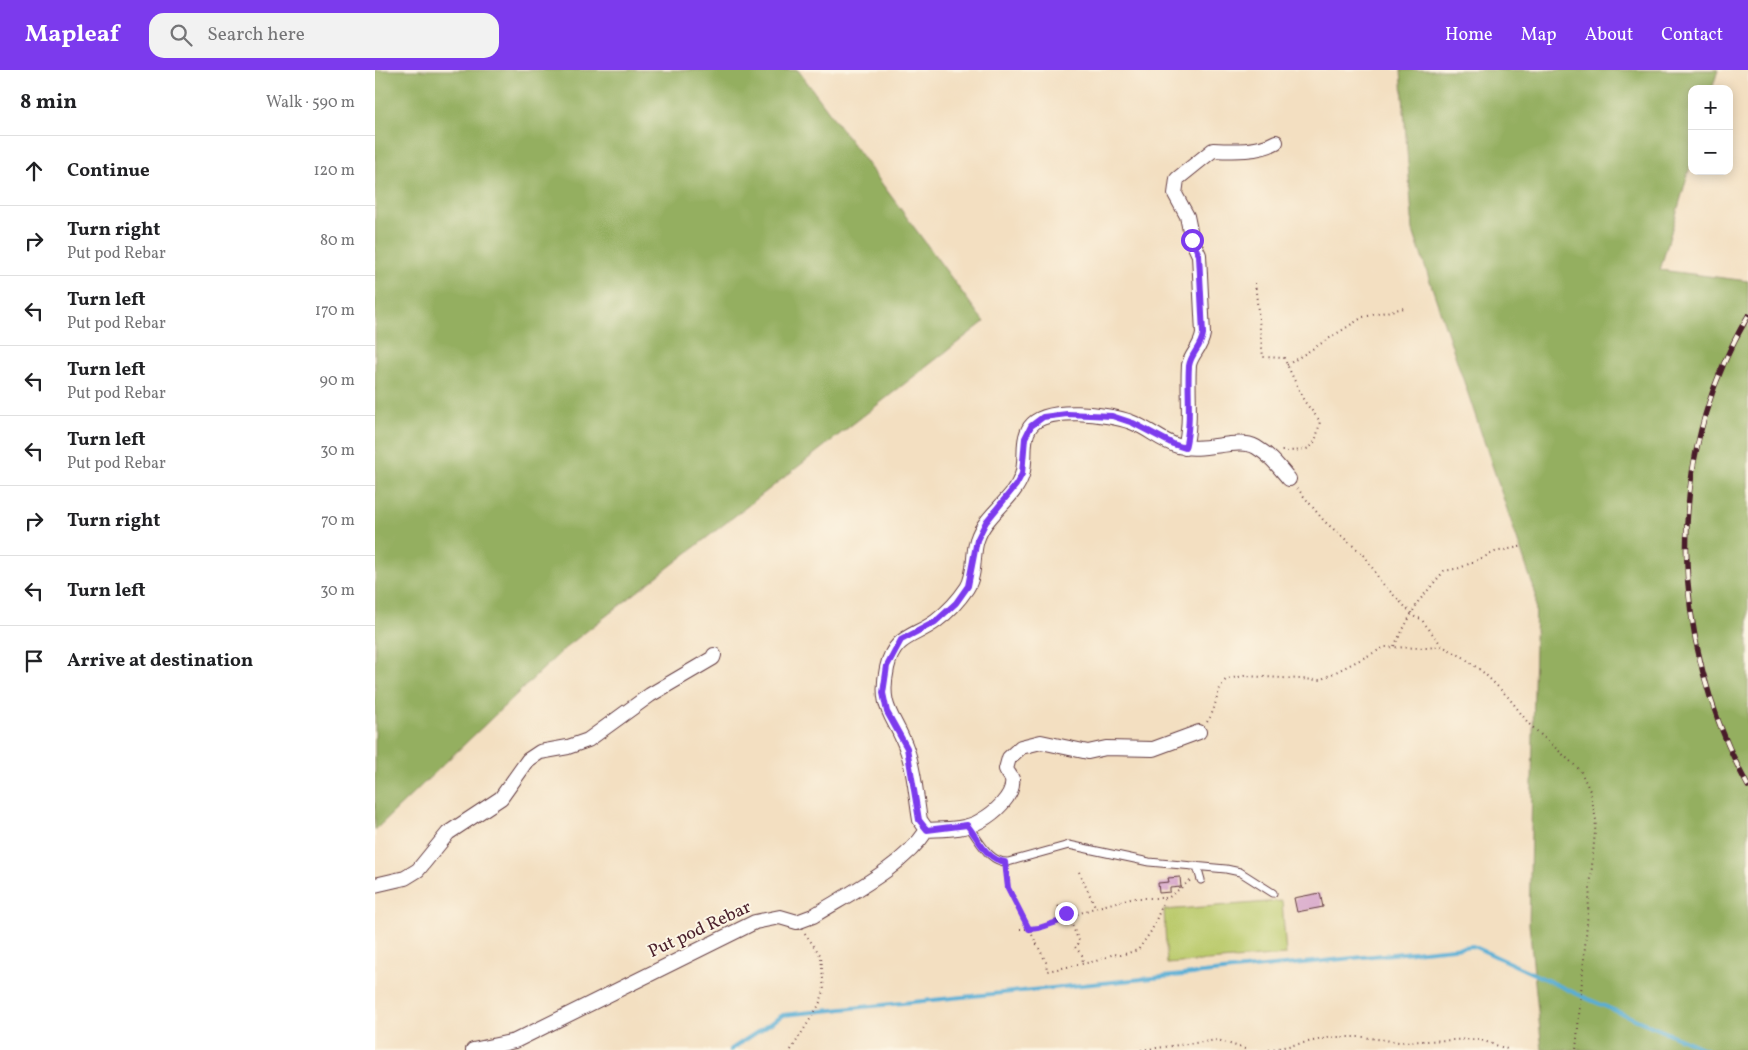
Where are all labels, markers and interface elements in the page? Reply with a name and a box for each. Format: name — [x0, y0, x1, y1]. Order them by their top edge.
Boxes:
search box — [149, 13, 499, 58]
text: Mapleaf — [25, 18, 119, 52]
icon: search — [167, 21, 195, 49]
text: Search here — [207, 22, 305, 48]
text: Home — [1445, 23, 1493, 48]
text: Map — [1521, 23, 1557, 48]
text: About — [1585, 23, 1633, 48]
text: Contact — [1661, 23, 1723, 48]
map controls — [1688, 85, 1733, 175]
button: + — [1688, 85, 1733, 130]
text: 8 min — [20, 88, 77, 117]
text: Walk · 590 m — [266, 92, 355, 114]
button: − — [1688, 130, 1733, 175]
icon: ahead — [20, 157, 48, 185]
text: Continue — [67, 158, 150, 184]
text: 120 m — [313, 160, 355, 182]
text: Turn right — [67, 217, 160, 243]
icon: right — [20, 227, 48, 255]
route start — [1181, 229, 1204, 252]
text: 80 m — [320, 230, 355, 252]
text: Put pod Rebar — [67, 243, 166, 265]
text: Turn left — [67, 287, 146, 313]
icon: left — [20, 297, 48, 325]
text: 170 m — [315, 300, 355, 322]
text: Put pod Rebar — [67, 313, 166, 335]
text: Turn left — [67, 357, 146, 383]
icon: left — [20, 367, 48, 395]
text: 90 m — [319, 370, 355, 392]
text: Put pod Rebar — [67, 383, 166, 405]
text: Turn left — [67, 427, 146, 453]
icon: left — [20, 437, 48, 465]
text: 30 m — [320, 440, 355, 462]
text: Put pod Rebar — [67, 453, 166, 475]
icon: right — [20, 507, 48, 535]
text: Turn right — [67, 508, 160, 534]
text: 70 m — [321, 510, 355, 532]
icon: left — [20, 577, 48, 605]
text: Turn left — [67, 578, 146, 604]
text: 30 m — [320, 580, 355, 602]
icon: arrive — [20, 647, 48, 675]
text: Arrive at destination — [67, 648, 253, 674]
street label: Put pod Rebar — [644, 895, 756, 965]
route end — [1055, 902, 1078, 925]

